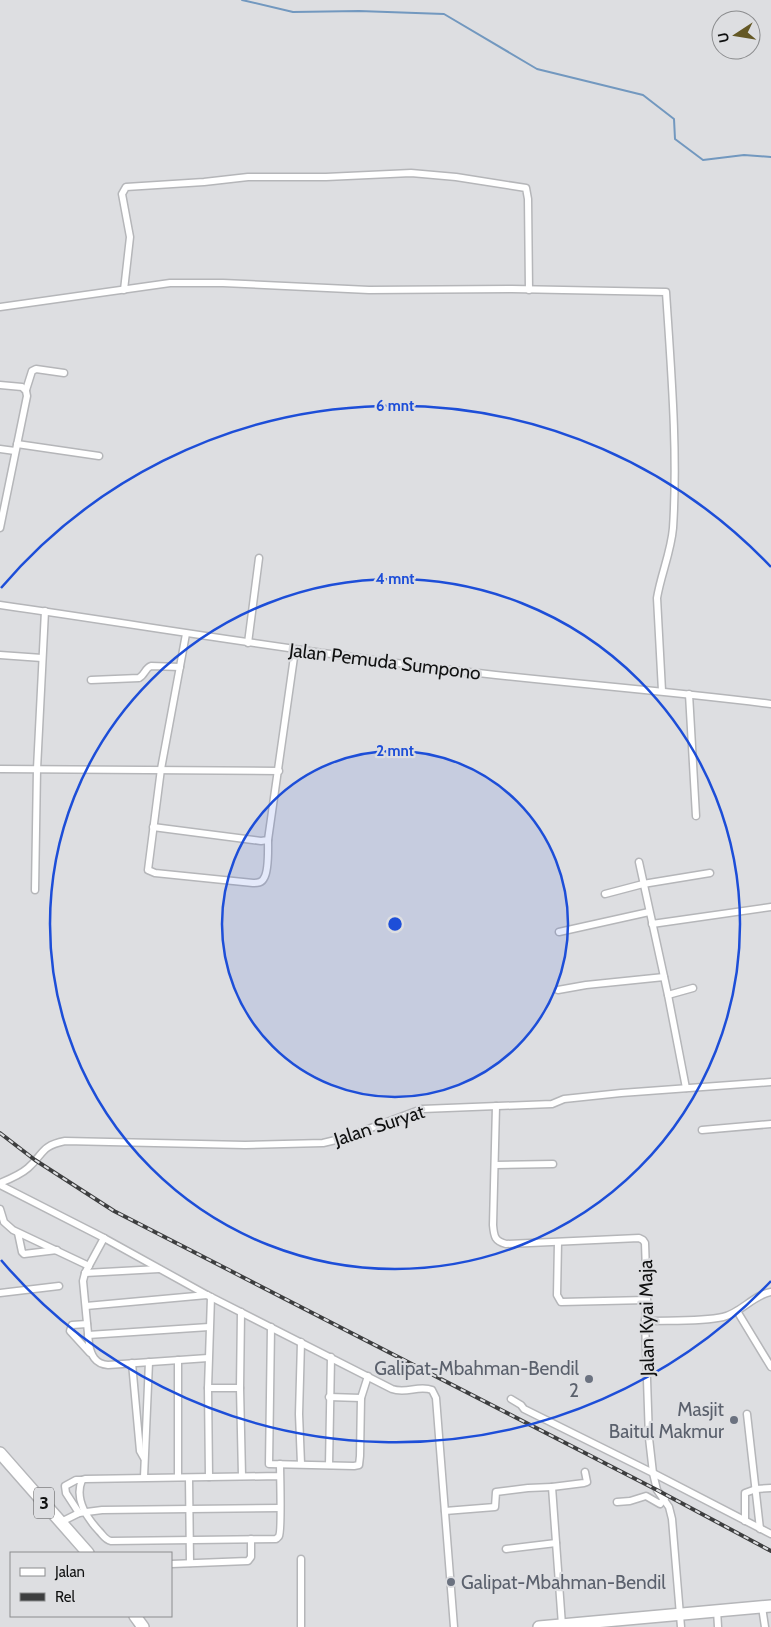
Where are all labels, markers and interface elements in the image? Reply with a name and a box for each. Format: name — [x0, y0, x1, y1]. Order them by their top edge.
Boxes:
north arrow — [711, 10, 761, 60]
text: U — [713, 31, 733, 44]
text: 6 mnt — [376, 397, 414, 415]
text: 4 mnt — [375, 570, 415, 588]
street label: Jalan Pemuda Sumpono — [287, 638, 482, 685]
text: 2 mnt — [376, 742, 414, 760]
centre of rings — [386, 915, 404, 933]
street label: Jalan Suryat — [330, 1100, 428, 1151]
street label: Jalan Kyai Maja — [634, 1260, 659, 1377]
place label: Galipat-Mbahman-Bendil 2 — [374, 1357, 580, 1402]
marker: Galipat-Mbahman-Bendil 2 — [583, 1373, 595, 1385]
place label: Masjit Baitul Makmur — [609, 1398, 725, 1443]
marker: Masjit Baitul Makmur — [728, 1414, 740, 1426]
road number: 3 — [34, 1488, 54, 1519]
legend — [10, 1552, 172, 1617]
text: Jalan — [54, 1563, 85, 1581]
place label: Galipat-Mbahman-Bendil — [461, 1571, 666, 1594]
marker: Galipat-Mbahman-Bendil — [445, 1576, 457, 1588]
text: Rel — [55, 1588, 75, 1606]

